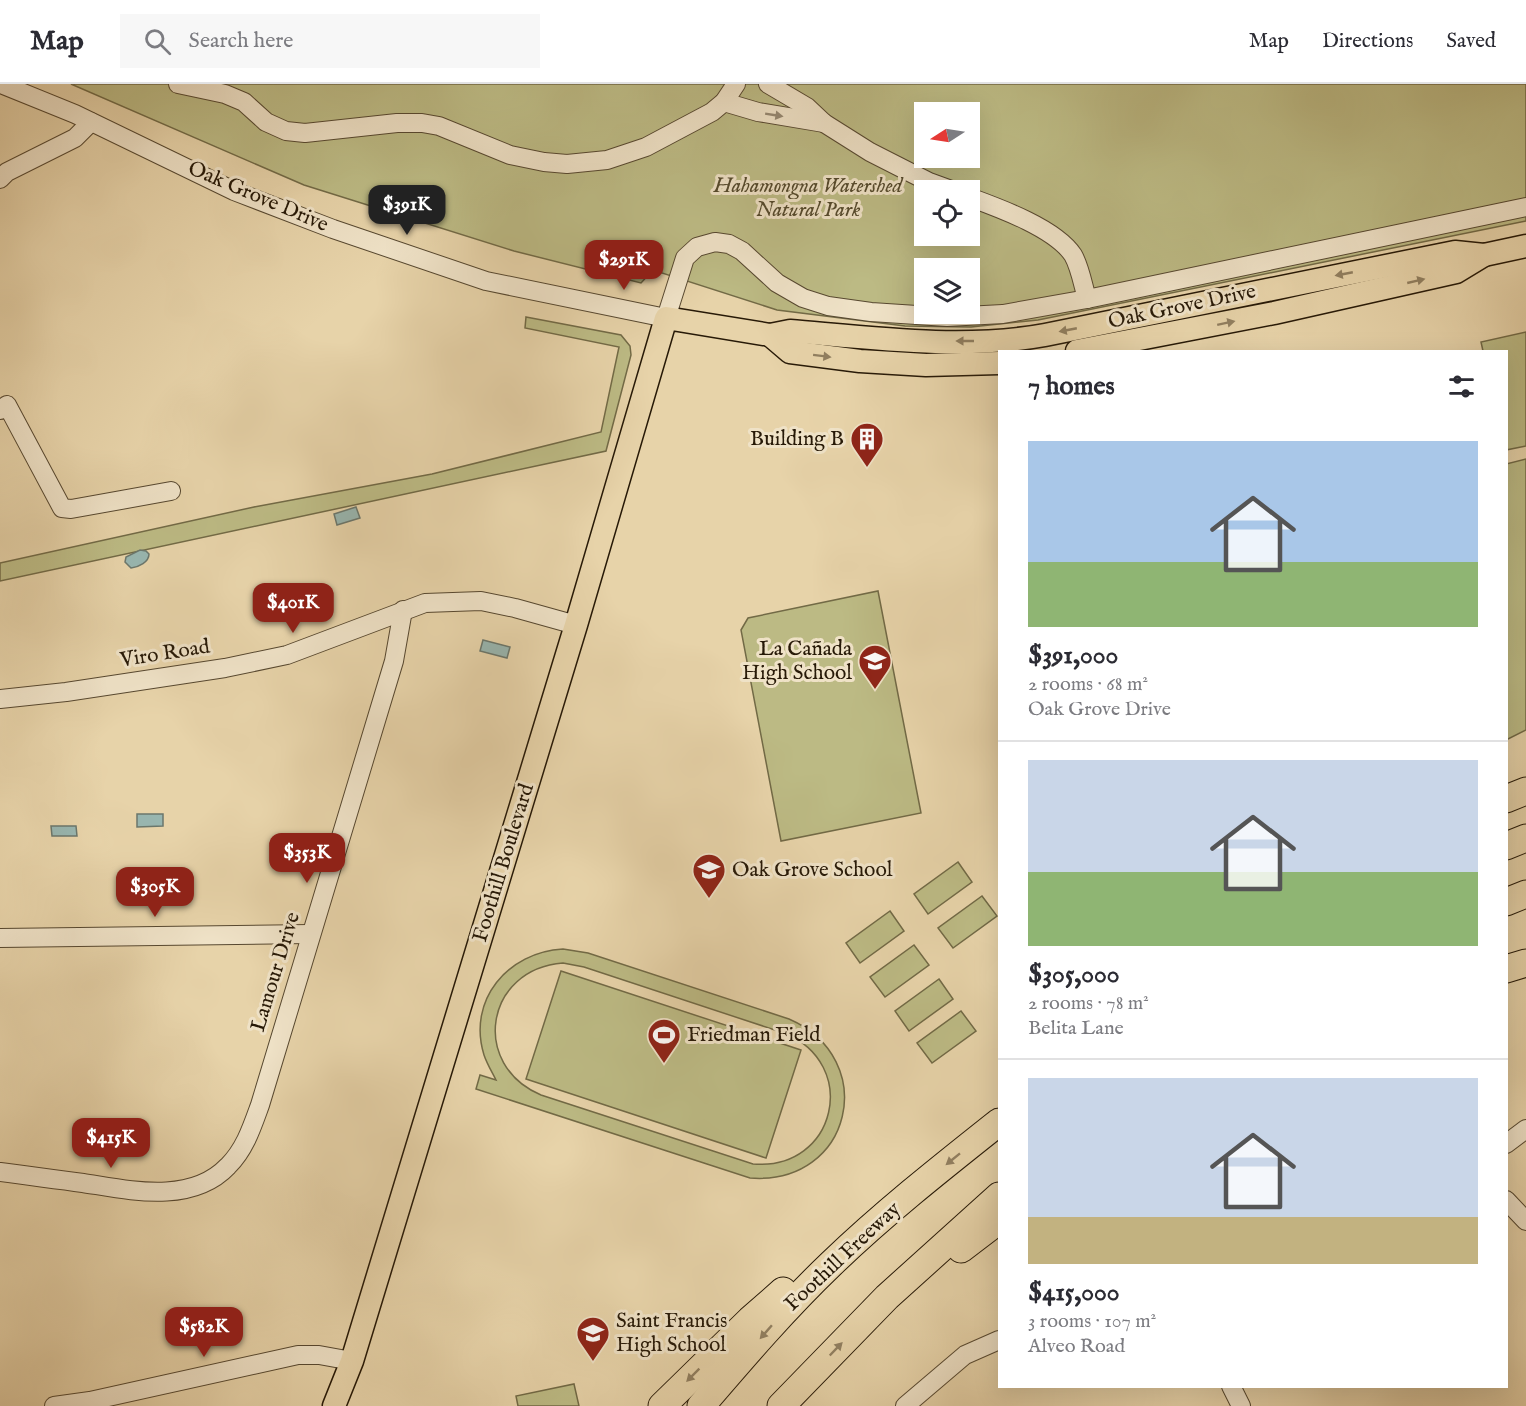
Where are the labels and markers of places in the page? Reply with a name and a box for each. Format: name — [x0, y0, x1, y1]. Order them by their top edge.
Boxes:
pin: $391K — [365, 185, 449, 236]
pin: $291K — [582, 240, 666, 291]
building icon: Building B — [849, 421, 885, 468]
place label: Building B — [750, 426, 844, 453]
pin: $401K — [251, 583, 335, 634]
place label: La Cañada High School — [742, 636, 853, 687]
school or university icon: La Cañada High School — [857, 643, 893, 690]
pin: $353K — [265, 833, 349, 884]
school or university icon: Oak Grove School — [691, 852, 727, 899]
place label: Oak Grove School — [732, 857, 893, 884]
pin: $305K — [113, 867, 197, 918]
sports icon: Friedman Field — [646, 1017, 682, 1064]
place label: Friedman Field — [687, 1022, 821, 1049]
pin: $415K — [69, 1118, 153, 1169]
pin: $582K — [162, 1307, 246, 1358]
place label: Saint Francis High School — [616, 1308, 727, 1359]
school or university icon: Saint Francis High School — [575, 1315, 611, 1362]

